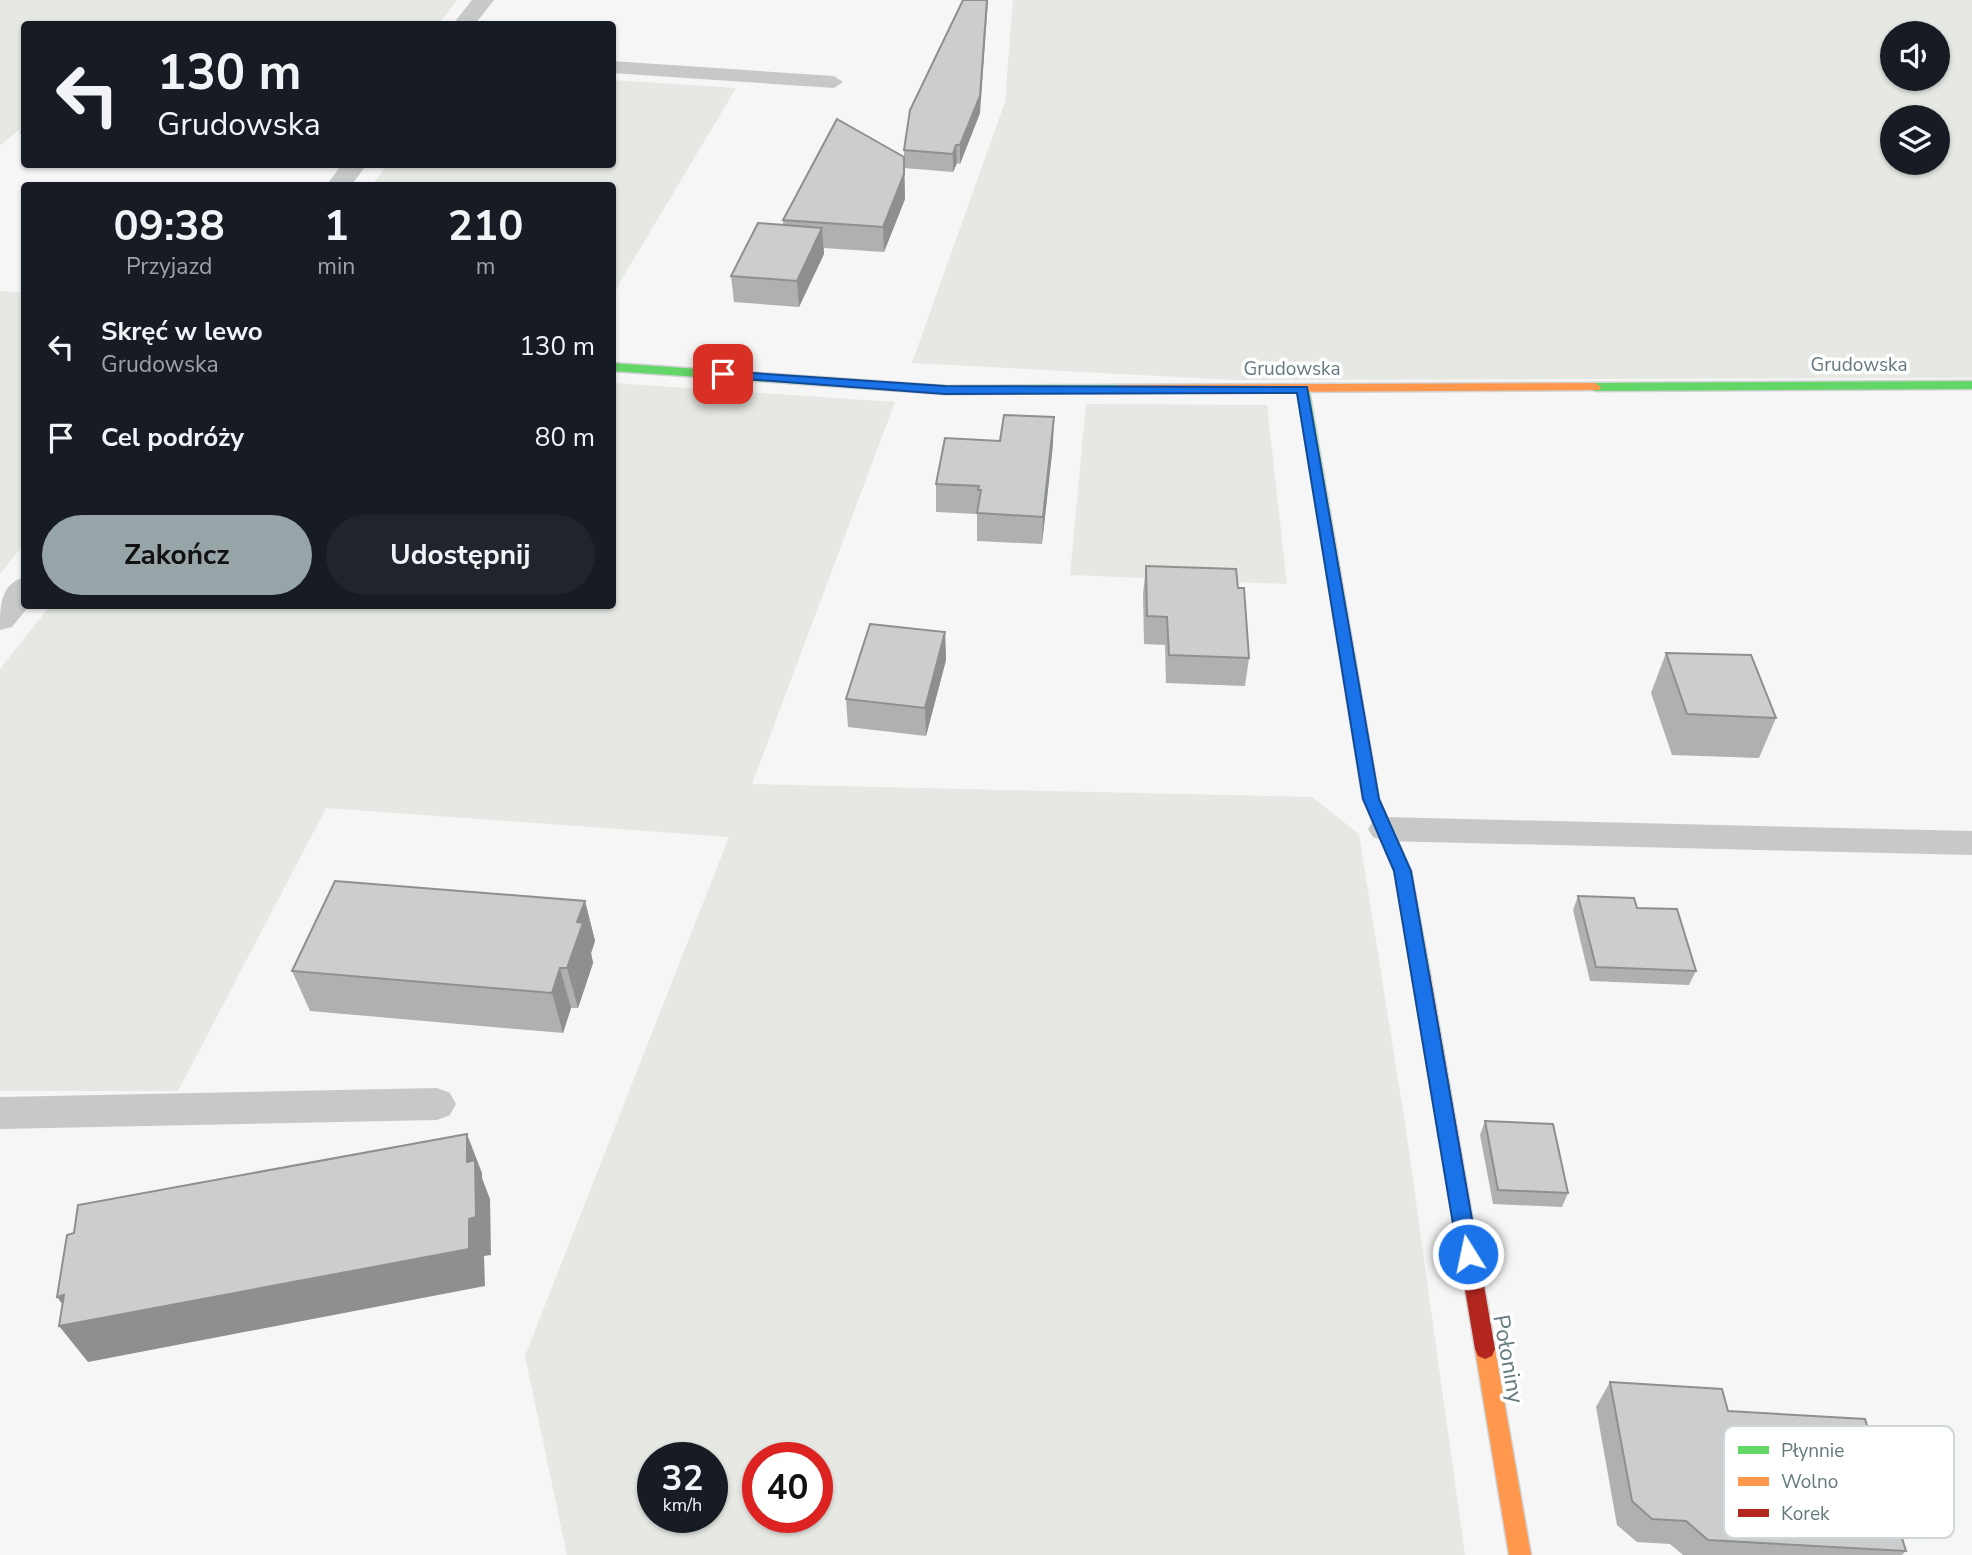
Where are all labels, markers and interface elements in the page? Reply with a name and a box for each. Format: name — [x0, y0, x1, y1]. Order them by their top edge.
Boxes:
map controls — [1880, 21, 1950, 175]
button: sound — [1880, 21, 1950, 91]
text: 130 m — [157, 39, 301, 106]
icon: left — [42, 49, 133, 140]
text: Grudowska — [157, 103, 321, 146]
button: layers — [1880, 105, 1950, 175]
text: 09:38 — [114, 198, 225, 255]
text: 1 — [324, 198, 349, 255]
text: 210 — [448, 198, 523, 255]
text: Przyjazd — [126, 251, 212, 282]
text: min — [317, 251, 355, 282]
text: m — [476, 251, 496, 282]
text: Skręć w lewo — [101, 314, 263, 349]
icon: left — [42, 328, 80, 366]
text: 130 m — [519, 329, 595, 364]
pin — [693, 344, 753, 404]
text: Grudowska — [101, 349, 219, 380]
street label: Grudowska — [1810, 352, 1908, 378]
icon: arrive — [704, 355, 742, 393]
street label: Grudowska — [1243, 356, 1341, 382]
icon: arrive — [42, 419, 80, 457]
text: Cel podróży — [101, 420, 244, 455]
text: 80 m — [535, 420, 595, 455]
button: Zakończ — [42, 515, 312, 595]
button: Udostępnij — [326, 515, 595, 595]
position arrow — [1431, 1217, 1505, 1291]
street label: Połoniny — [1485, 1312, 1532, 1406]
legend — [1724, 1426, 1954, 1538]
text: Płynnie — [1781, 1438, 1844, 1464]
speed limit sign: 40 — [742, 1442, 833, 1533]
text: 32 — [661, 1455, 704, 1502]
text: Wolno — [1781, 1469, 1838, 1495]
text: km/h — [663, 1493, 702, 1517]
text: Korek — [1781, 1501, 1830, 1527]

